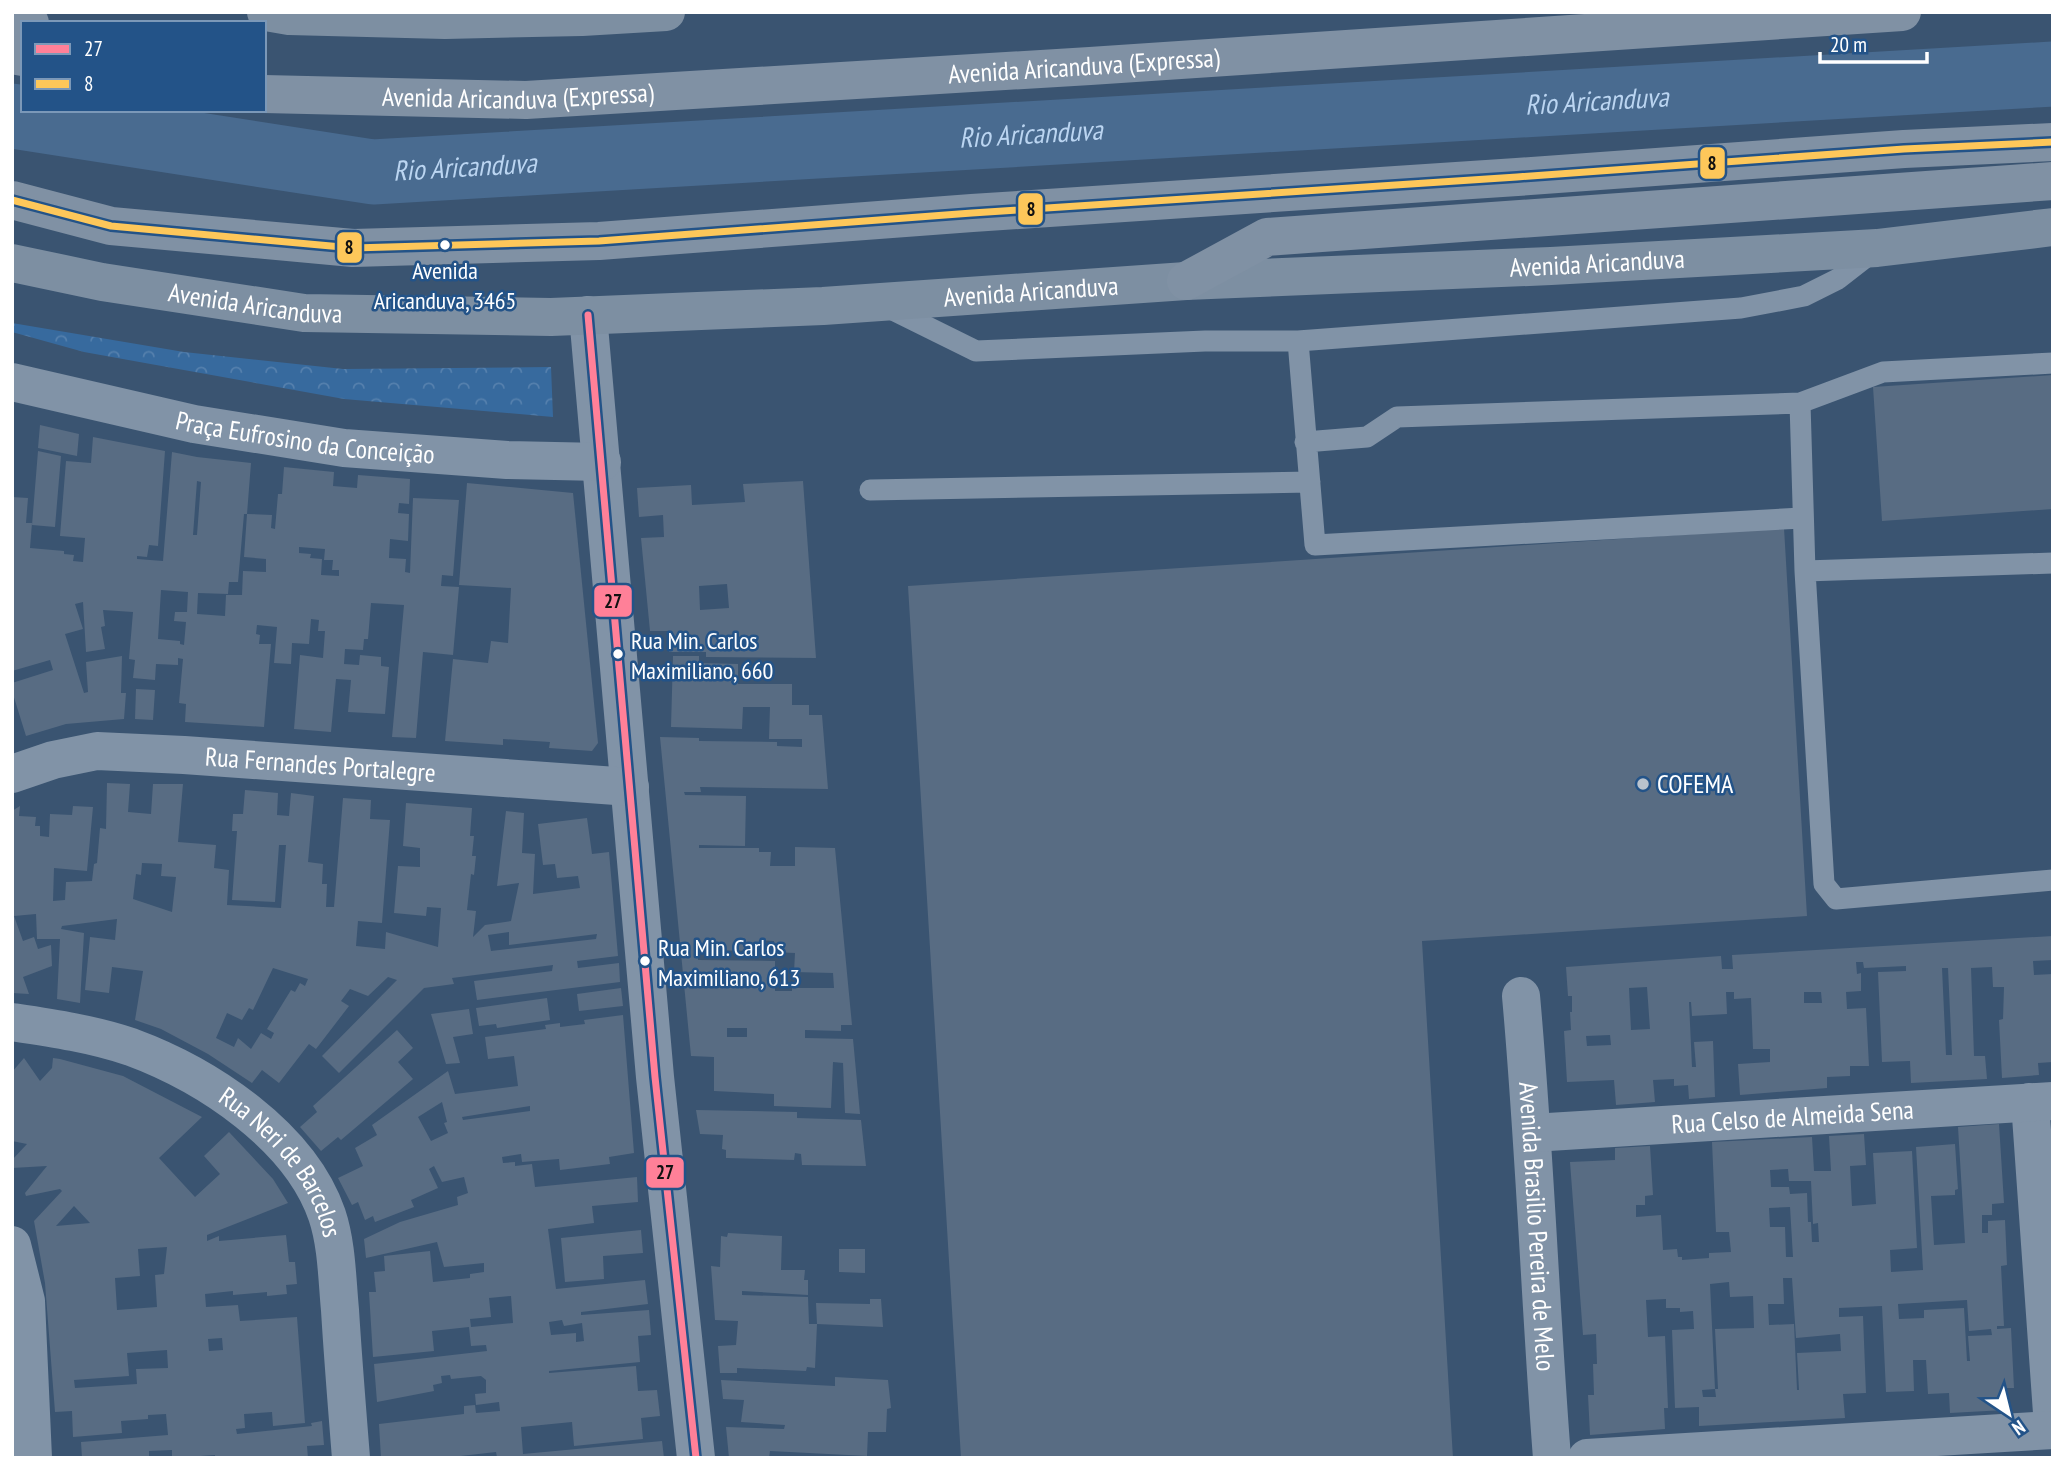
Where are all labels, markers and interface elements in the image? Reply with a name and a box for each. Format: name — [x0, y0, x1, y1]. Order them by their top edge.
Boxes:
legend — [21, 21, 266, 112]
scale bar — [1820, 21, 1927, 65]
text: 20 m — [1830, 31, 1867, 58]
text: 27 — [84, 35, 103, 62]
street label: Avenida Aricanduva (Expressa) — [947, 40, 1221, 91]
text: 8 — [84, 70, 93, 97]
street label: Avenida Aricanduva (Expressa) — [382, 75, 655, 116]
water label: Rio Aricanduva — [1524, 77, 1671, 123]
water label: Rio Aricanduva — [958, 110, 1105, 156]
water label: Rio Aricanduva — [392, 143, 539, 189]
line badge: 8 — [1699, 146, 1726, 180]
text: 8 — [1707, 151, 1717, 175]
line badge: 8 — [1017, 192, 1044, 226]
text: 8 — [1026, 197, 1036, 221]
line badge: 8 — [336, 231, 363, 264]
text: 8 — [344, 235, 354, 259]
marker: Avenida Aricanduva, 3465 — [438, 238, 452, 252]
street label: Avenida Aricanduva — [1509, 242, 1685, 284]
place label: Avenida Aricanduva, 3465 — [374, 255, 516, 316]
street label: Avenida Aricanduva — [942, 269, 1119, 314]
street label: Avenida Aricanduva — [166, 275, 342, 330]
street label: Praça Eufrosino da Conceição — [173, 403, 436, 471]
line badge: 27 — [593, 584, 633, 618]
text: 27 — [604, 589, 622, 613]
place label: Rua Min. Carlos Maximiliano, 660 — [631, 625, 773, 686]
marker: Rua Min. Carlos Maximiliano, 660 — [611, 647, 625, 661]
street label: Rua Fernandes Portalegre — [204, 740, 437, 789]
place label: COFEMA — [1657, 767, 1734, 800]
marker: COFEMA — [1635, 776, 1651, 792]
place label: Rua Min. Carlos Maximiliano, 613 — [658, 932, 800, 993]
marker: Rua Min. Carlos Maximiliano, 613 — [638, 954, 652, 968]
street label: Rua Neri de Barcelos — [213, 1079, 349, 1240]
street label: Avenida Brasilio Pereira de Melo — [1512, 1081, 1563, 1372]
street label: Rua Celso de Almeida Sena — [1670, 1093, 1915, 1140]
line badge: 27 — [645, 1156, 685, 1189]
text: 27 — [656, 1160, 674, 1184]
north arrow — [1974, 1379, 2044, 1449]
text: N — [2008, 1415, 2030, 1441]

